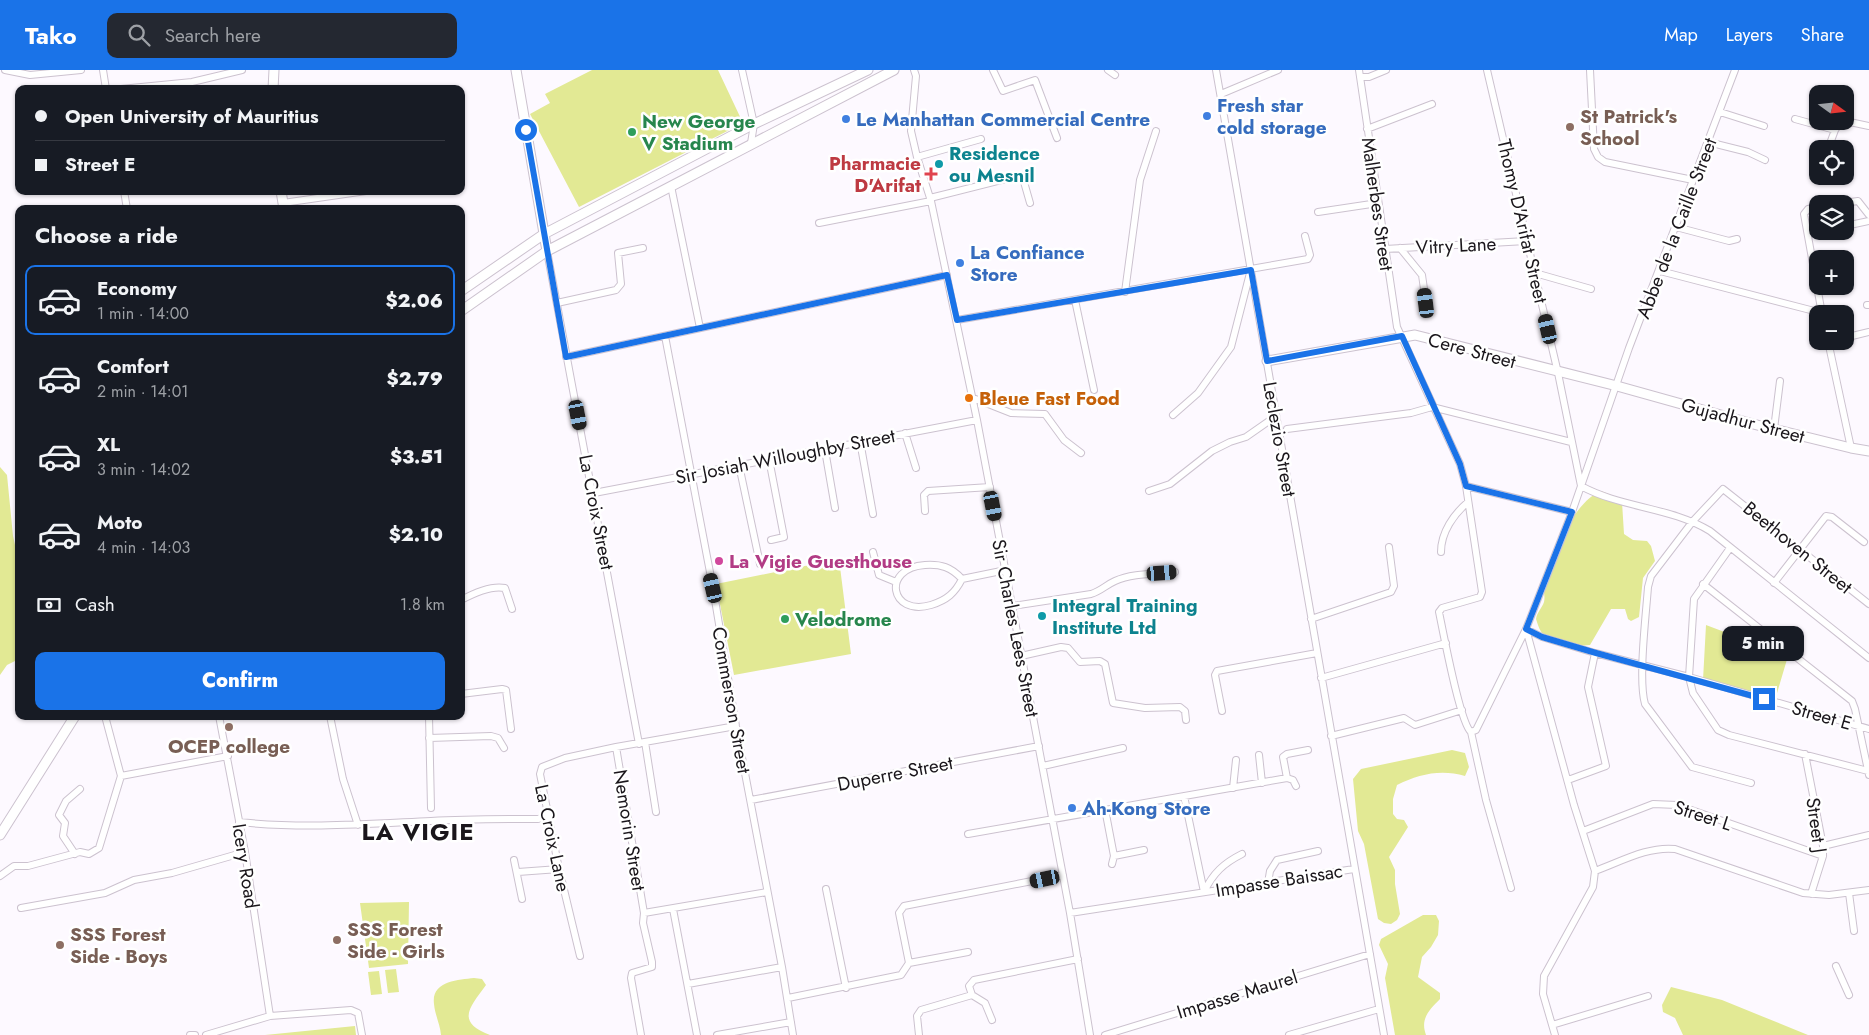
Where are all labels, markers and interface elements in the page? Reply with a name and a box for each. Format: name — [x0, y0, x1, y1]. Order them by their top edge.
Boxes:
search box — [107, 13, 457, 58]
text: Tako — [25, 18, 77, 53]
icon: search — [125, 21, 153, 49]
text: Search here — [165, 22, 261, 49]
text: Map — [1664, 22, 1698, 48]
text: Layers — [1726, 22, 1773, 48]
text: Share — [1801, 22, 1844, 48]
north arrow — [1809, 85, 1854, 130]
map controls — [1809, 85, 1854, 350]
place label: Fresh star cold storage — [1217, 92, 1327, 141]
text: Open University of Mauritius — [65, 103, 319, 130]
place label: St Patrick's School — [1580, 103, 1678, 152]
place label: Le Manhattan Commercial Centre — [856, 106, 1150, 133]
place label: New George V Stadium — [641, 108, 756, 157]
marker: Fresh star cold storage — [1201, 110, 1213, 122]
marker: Le Manhattan Commercial Centre — [840, 113, 852, 125]
route start — [515, 119, 537, 141]
marker: St Patrick's School — [1564, 121, 1576, 133]
marker: New George V Stadium — [626, 126, 638, 138]
street label: Abbe de la Caille Street — [1629, 133, 1724, 323]
street label: Malherbes Street — [1355, 136, 1400, 273]
street label: Thomy D'Arifat Street — [1491, 136, 1555, 306]
place label: Residence ou Mesnil — [949, 140, 1040, 189]
button: locate — [1809, 140, 1854, 185]
place label: Pharmacie D'Arifat — [829, 150, 921, 199]
text: Street E — [65, 151, 135, 178]
marker: Residence ou Mesnil — [933, 158, 945, 170]
marker: Pharmacie D'Arifat — [925, 168, 937, 180]
button: layers — [1809, 195, 1854, 240]
text: Choose a ride — [35, 219, 178, 251]
street label: Vitry Lane — [1415, 230, 1497, 261]
place label: La Confiance Store — [970, 239, 1085, 288]
button: + — [1809, 250, 1854, 295]
marker: La Confiance Store — [954, 257, 966, 269]
text: Economy — [97, 275, 177, 302]
icon: car — [37, 278, 82, 323]
text: $2.06 — [386, 287, 443, 314]
car — [1416, 287, 1435, 319]
text: 1 min · 14:00 — [97, 302, 189, 325]
button: − — [1809, 305, 1854, 350]
car — [1537, 313, 1558, 345]
street label: Cere Street — [1425, 326, 1519, 375]
text: Comfort — [97, 353, 169, 380]
icon: car — [37, 356, 82, 401]
text: $2.79 — [387, 365, 443, 392]
street label: Leclezio Street — [1256, 379, 1303, 499]
text: 2 min · 14:01 — [97, 380, 188, 403]
place label: Bleue Fast Food — [979, 385, 1120, 412]
street label: Gujadhur Street — [1678, 391, 1808, 450]
marker: Bleue Fast Food — [963, 392, 975, 404]
car — [567, 399, 588, 431]
street label: Sir Josiah Willoughby Street — [673, 422, 898, 491]
text: XL — [97, 431, 120, 458]
icon: car — [37, 434, 82, 479]
text: $3.51 — [390, 443, 443, 470]
street label: La Croix Street — [572, 452, 621, 573]
text: 3 min · 14:02 — [97, 458, 190, 481]
car — [982, 490, 1003, 522]
street label: Beethoven Street — [1737, 495, 1858, 600]
text: Moto — [97, 509, 142, 536]
icon: car — [37, 512, 82, 557]
text: $2.10 — [389, 521, 443, 548]
text: 4 min · 14:03 — [97, 536, 190, 559]
street label: Sir Charles Lees Street — [985, 537, 1046, 720]
place label: La Vigie Guesthouse — [729, 548, 912, 575]
marker: La Vigie Guesthouse — [713, 555, 725, 567]
car — [1146, 564, 1177, 582]
car — [702, 572, 723, 604]
icon: cash — [35, 591, 63, 619]
text: Cash — [75, 591, 115, 618]
place label: Integral Training Institute Ltd — [1052, 592, 1198, 641]
text: 1.8 km — [400, 593, 445, 616]
place label: Velodrome — [794, 606, 892, 633]
marker: Integral Training Institute Ltd — [1036, 610, 1048, 622]
marker: Velodrome — [779, 613, 791, 625]
street label: Commerson Street — [705, 625, 758, 776]
callout: 5 min — [1723, 626, 1805, 662]
text: 5 min — [1742, 632, 1784, 655]
button: Confirm — [35, 652, 445, 710]
route end — [1753, 688, 1775, 710]
street label: Street E — [1789, 694, 1855, 737]
marker: OCEP college — [223, 721, 235, 733]
place label: OCEP college — [168, 733, 290, 760]
street label: Duperre Street — [835, 749, 956, 798]
street label: Nemorin Street — [607, 768, 652, 893]
street label: La Croix Lane — [528, 782, 577, 894]
street label: Street L — [1670, 793, 1736, 838]
place label: Ah-Kong Store — [1081, 795, 1211, 822]
street label: Street J — [1799, 796, 1834, 854]
marker: Ah-Kong Store — [1066, 802, 1078, 814]
district label: LA VIGIE — [361, 814, 475, 849]
street label: Icery Road — [225, 822, 266, 910]
street label: Impasse Baissac — [1214, 857, 1345, 904]
car — [1028, 869, 1061, 889]
place label: SSS Forest Side - Girls — [347, 916, 445, 965]
place label: SSS Forest Side - Boys — [70, 921, 168, 970]
marker: SSS Forest Side - Girls — [331, 934, 343, 946]
marker: SSS Forest Side - Boys — [54, 939, 66, 951]
street label: Impasse Maurel — [1173, 963, 1301, 1026]

